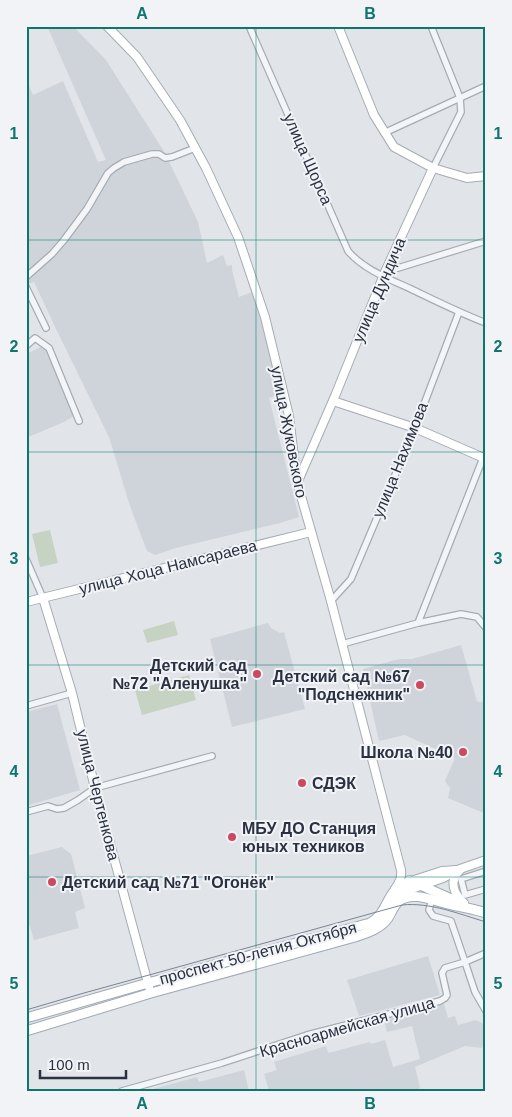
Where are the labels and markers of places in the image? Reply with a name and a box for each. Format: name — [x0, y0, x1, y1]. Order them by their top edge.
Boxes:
place label: Детский сад №72 "Аленушка" — [113, 657, 247, 692]
marker: Детский сад №72 "Аленушка" — [251, 668, 263, 680]
place label: Детский сад №67 "Подснежник" — [273, 668, 410, 703]
marker: Детский сад №67 "Подснежник" — [414, 679, 426, 691]
place label: Школа №40 — [361, 744, 453, 761]
marker: Школа №40 — [457, 746, 469, 758]
place label: СДЭК — [312, 775, 356, 792]
marker: СДЭК — [296, 777, 308, 789]
place label: МБУ ДО Станция юных техников — [242, 820, 376, 855]
marker: МБУ ДО Станция юных техников — [226, 831, 238, 843]
place label: Детский сад №71 "Огонёк" — [62, 874, 274, 891]
marker: Детский сад №71 "Огонёк" — [46, 876, 58, 888]

